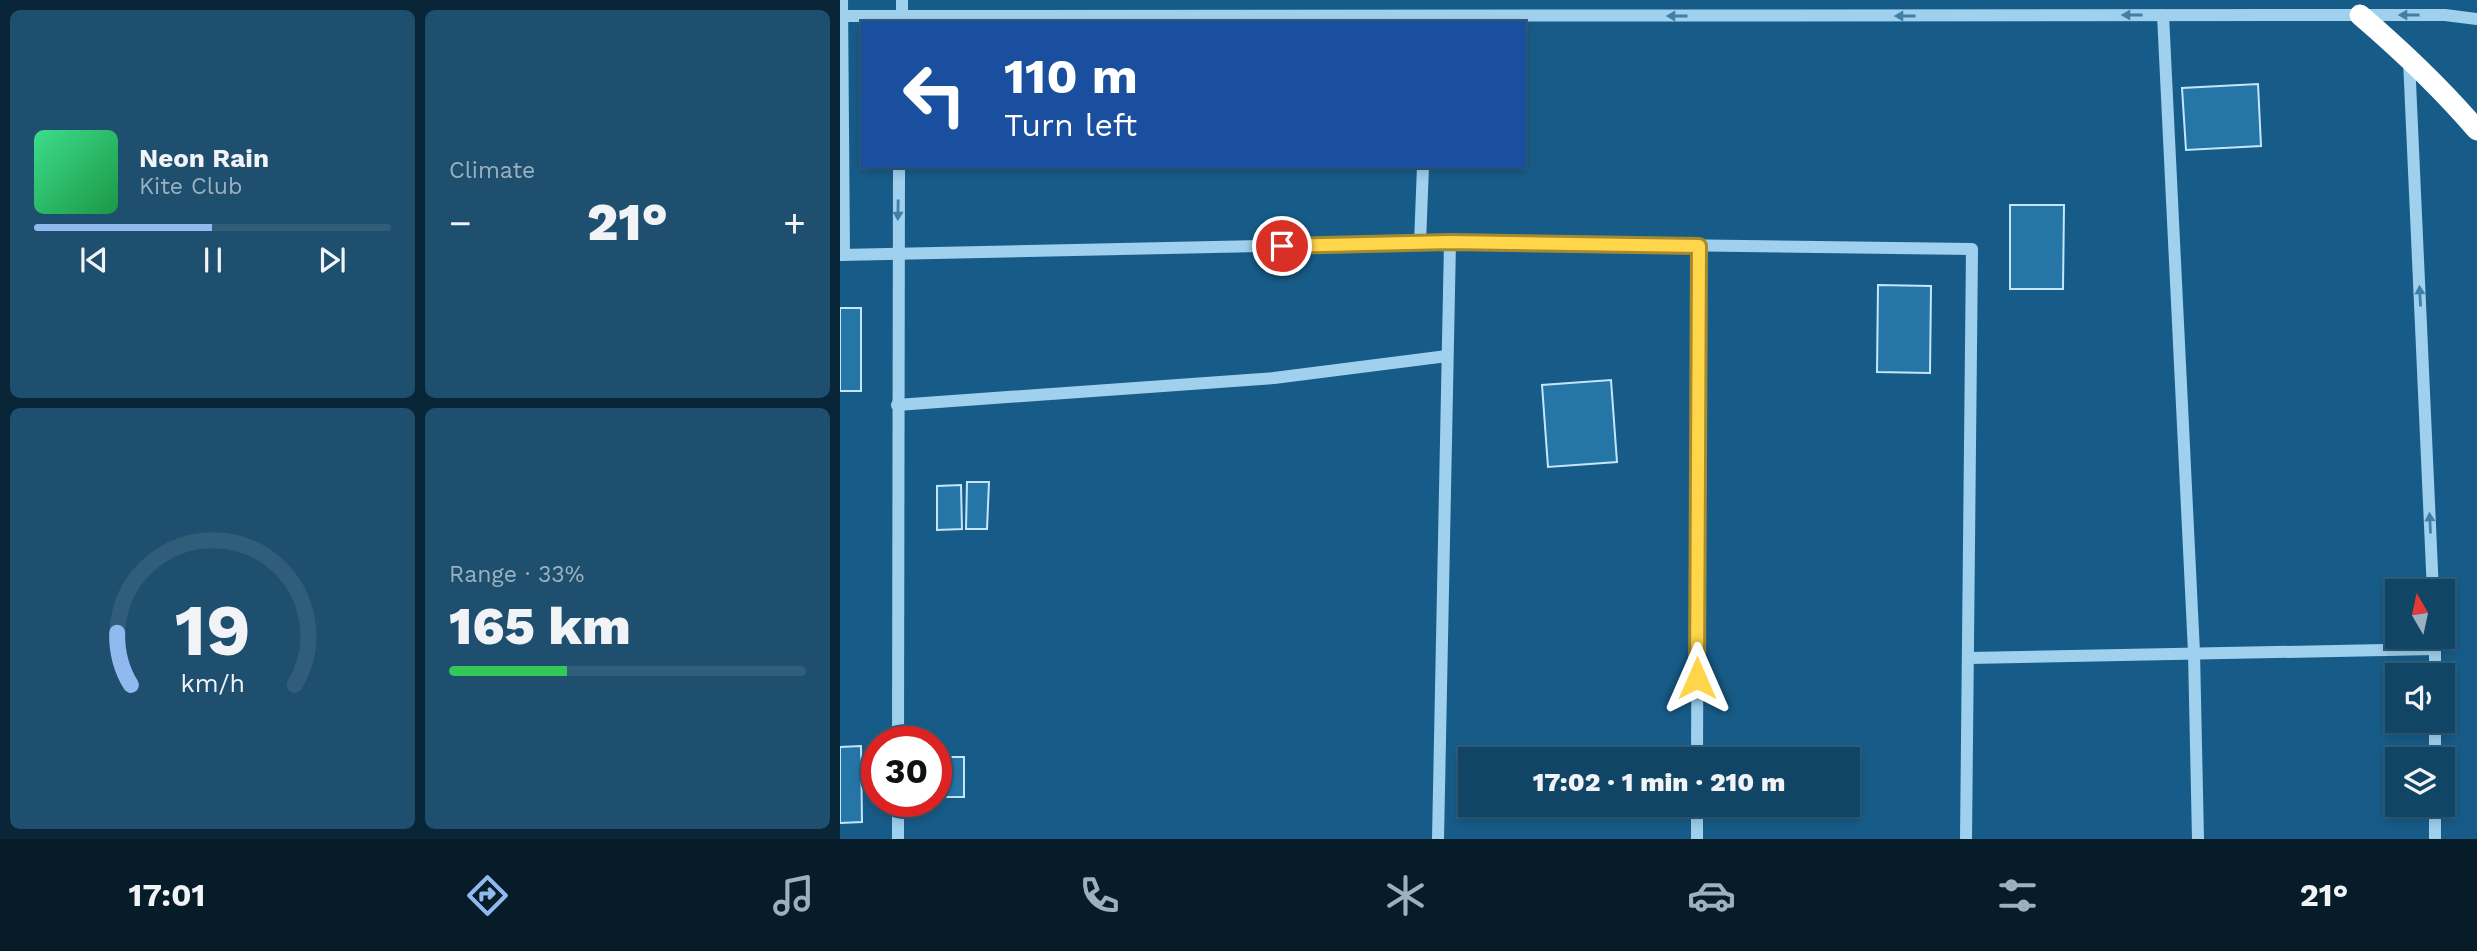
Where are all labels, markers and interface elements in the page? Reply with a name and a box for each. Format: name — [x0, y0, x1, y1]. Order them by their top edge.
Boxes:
one-way arrow — [2121, 9, 2143, 21]
one-way arrow — [2398, 9, 2420, 21]
one-way arrow — [1666, 10, 1688, 22]
one-way arrow — [1894, 10, 1916, 22]
text: 110 m — [1004, 47, 1138, 105]
icon: left — [889, 49, 980, 140]
text: Turn left — [1004, 106, 1137, 144]
text: Neon Rain — [139, 143, 269, 173]
text: Climate — [449, 157, 535, 184]
text: Kite Club — [139, 173, 242, 200]
text: 21° — [587, 192, 668, 253]
one-way arrow — [892, 200, 904, 222]
text: − — [449, 201, 472, 245]
text: + — [783, 201, 806, 245]
pin — [1252, 216, 1312, 276]
icon: arrive — [1263, 227, 1301, 265]
icon: previous — [75, 241, 113, 279]
icon: pause — [194, 241, 232, 279]
icon: next — [313, 241, 351, 279]
one-way arrow — [2414, 285, 2425, 307]
one-way arrow — [2424, 512, 2435, 534]
text: Range · 33% — [449, 561, 584, 588]
north arrow — [2385, 579, 2455, 649]
map controls — [2385, 579, 2455, 817]
text: 19 — [174, 587, 251, 673]
text: 165 km — [449, 596, 631, 657]
position arrow — [1660, 641, 1734, 715]
button: sound — [2385, 663, 2455, 733]
text: km/h — [180, 668, 245, 697]
speed limit sign: 30 — [861, 726, 952, 817]
button: layers — [2385, 747, 2455, 817]
text: 17:02 · 1 min · 210 m — [1533, 767, 1785, 797]
icon: directions — [463, 871, 512, 920]
icon: music — [769, 871, 818, 920]
icon: phone — [1075, 871, 1124, 920]
icon: climate — [1381, 871, 1430, 920]
icon: car — [1687, 871, 1736, 920]
icon: filters — [1993, 871, 2042, 920]
text: 17:01 — [129, 876, 205, 914]
text: 21° — [2300, 876, 2348, 914]

